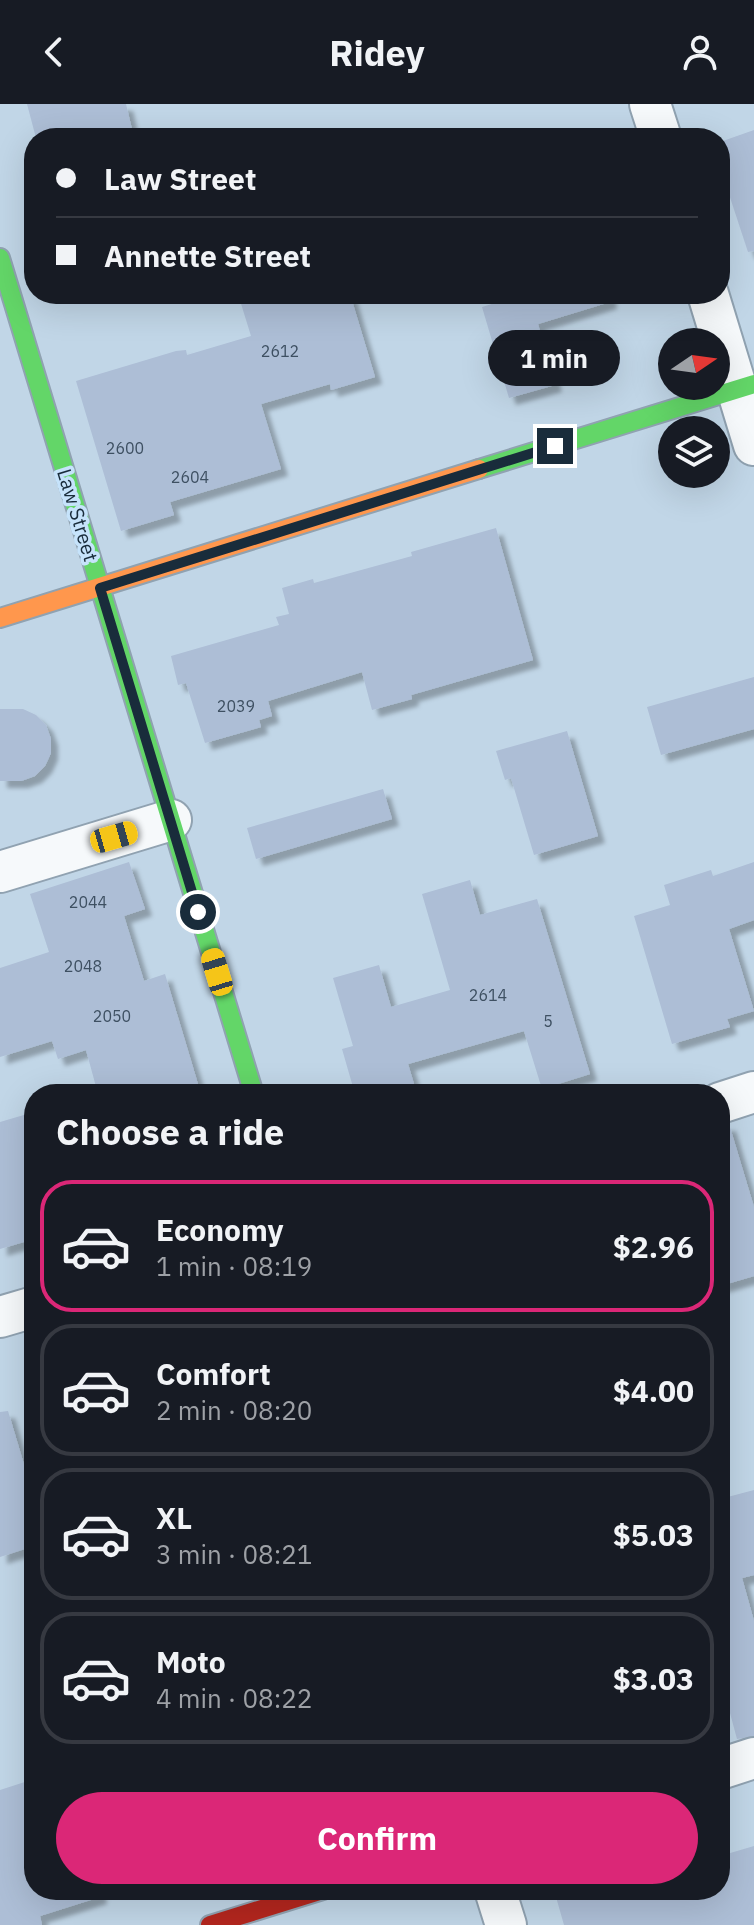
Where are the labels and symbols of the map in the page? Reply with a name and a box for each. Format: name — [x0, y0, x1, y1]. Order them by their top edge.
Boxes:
north arrow — [658, 328, 730, 400]
callout: 1 min — [489, 330, 621, 386]
house number: 2612 — [261, 341, 299, 361]
route end — [537, 428, 573, 464]
house number: 2600 — [106, 438, 144, 458]
street label: Law Street — [51, 465, 105, 565]
house number: 2604 — [171, 467, 209, 487]
house number: 2039 — [217, 696, 255, 716]
car — [88, 819, 140, 855]
house number: 2044 — [69, 892, 107, 912]
route start — [180, 894, 216, 930]
car — [199, 946, 235, 998]
house number: 2048 — [64, 956, 102, 976]
house number: 2614 — [469, 985, 507, 1005]
house number: 2050 — [93, 1006, 131, 1026]
house number: 5 — [543, 1011, 553, 1031]

